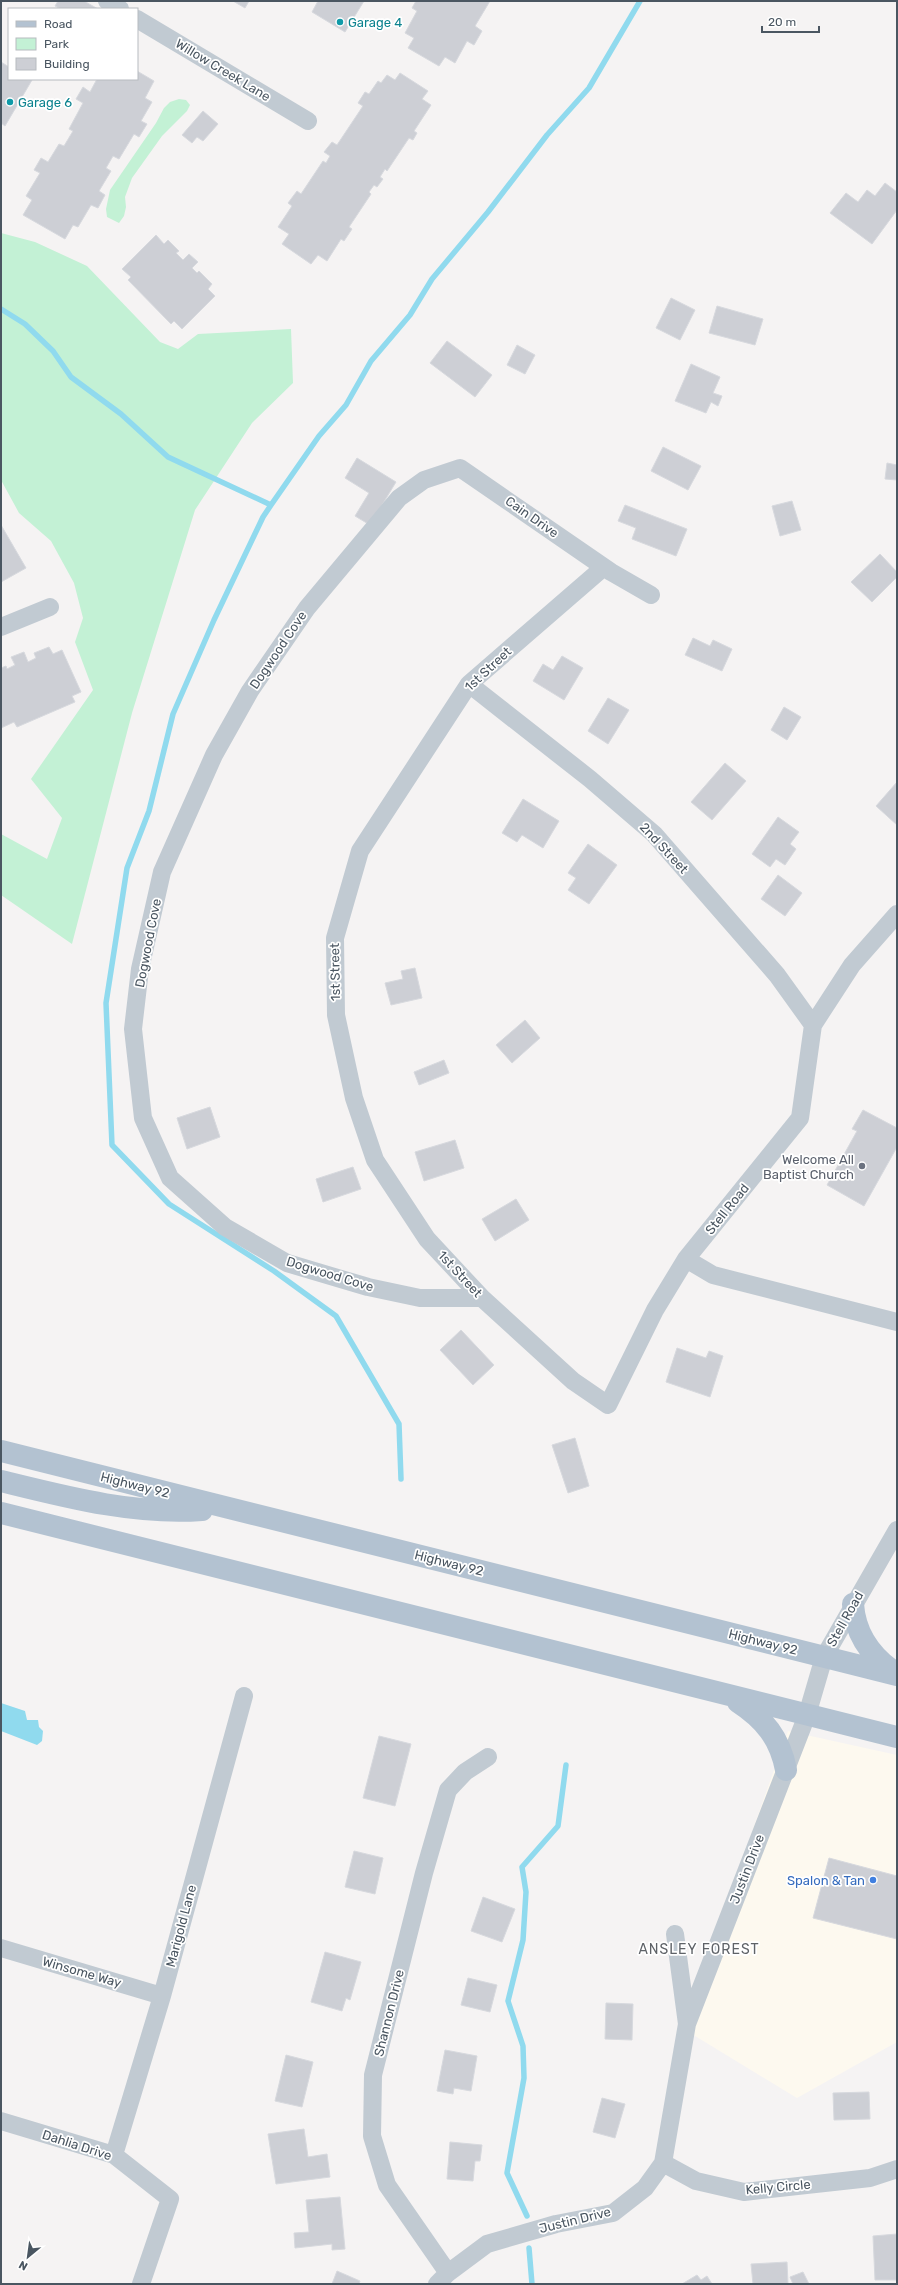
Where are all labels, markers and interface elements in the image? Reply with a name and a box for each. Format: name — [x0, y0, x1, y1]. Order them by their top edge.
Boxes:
legend — [8, 8, 138, 80]
scale bar — [762, 8, 819, 34]
place label: Garage 4 — [348, 15, 402, 31]
text: 20 m — [768, 15, 796, 29]
text: Road — [44, 17, 72, 31]
marker: Garage 4 — [335, 17, 345, 27]
street label: Willow Creek Lane — [173, 36, 273, 104]
text: Park — [44, 37, 70, 51]
text: Building — [44, 57, 90, 71]
place label: Garage 6 — [18, 95, 72, 111]
marker: Garage 6 — [5, 97, 15, 107]
street label: Cain Drive — [503, 493, 561, 541]
street label: Dogwood Cove — [247, 608, 310, 692]
street label: 1st Street — [462, 644, 514, 694]
street label: 2nd Street — [637, 819, 691, 877]
street label: Dogwood Cove — [132, 897, 165, 989]
street label: 1st Street — [327, 943, 343, 1001]
place label: Welcome All Baptist Church — [763, 1152, 854, 1182]
marker: Welcome All Baptist Church — [857, 1161, 867, 1171]
street label: Stell Road — [702, 1181, 752, 1237]
street label: 1st Street — [435, 1248, 485, 1300]
street label: Dogwood Cove — [284, 1254, 375, 1295]
street label: Highway 92 — [99, 1469, 171, 1502]
street label: Highway 92 — [413, 1547, 485, 1580]
street label: Stell Road — [824, 1589, 866, 1649]
street label: Highway 92 — [727, 1626, 799, 1659]
street label: Justin Drive — [727, 1832, 767, 1906]
place label: Spalon & Tan — [787, 1873, 865, 1888]
marker: Spalon & Tan — [868, 1875, 878, 1885]
street label: Marigold Lane — [163, 1883, 200, 1969]
district label: ANSLEY FOREST — [638, 1941, 760, 1958]
street label: Winsome Way — [41, 1954, 123, 1990]
street label: Shannon Drive — [371, 1968, 407, 2058]
street label: Dahlia Drive — [40, 2127, 114, 2163]
street label: Kelly Circle — [745, 2177, 811, 2197]
street label: Justin Drive — [538, 2204, 612, 2236]
north arrow — [8, 2237, 48, 2277]
text: N — [17, 2258, 30, 2273]

